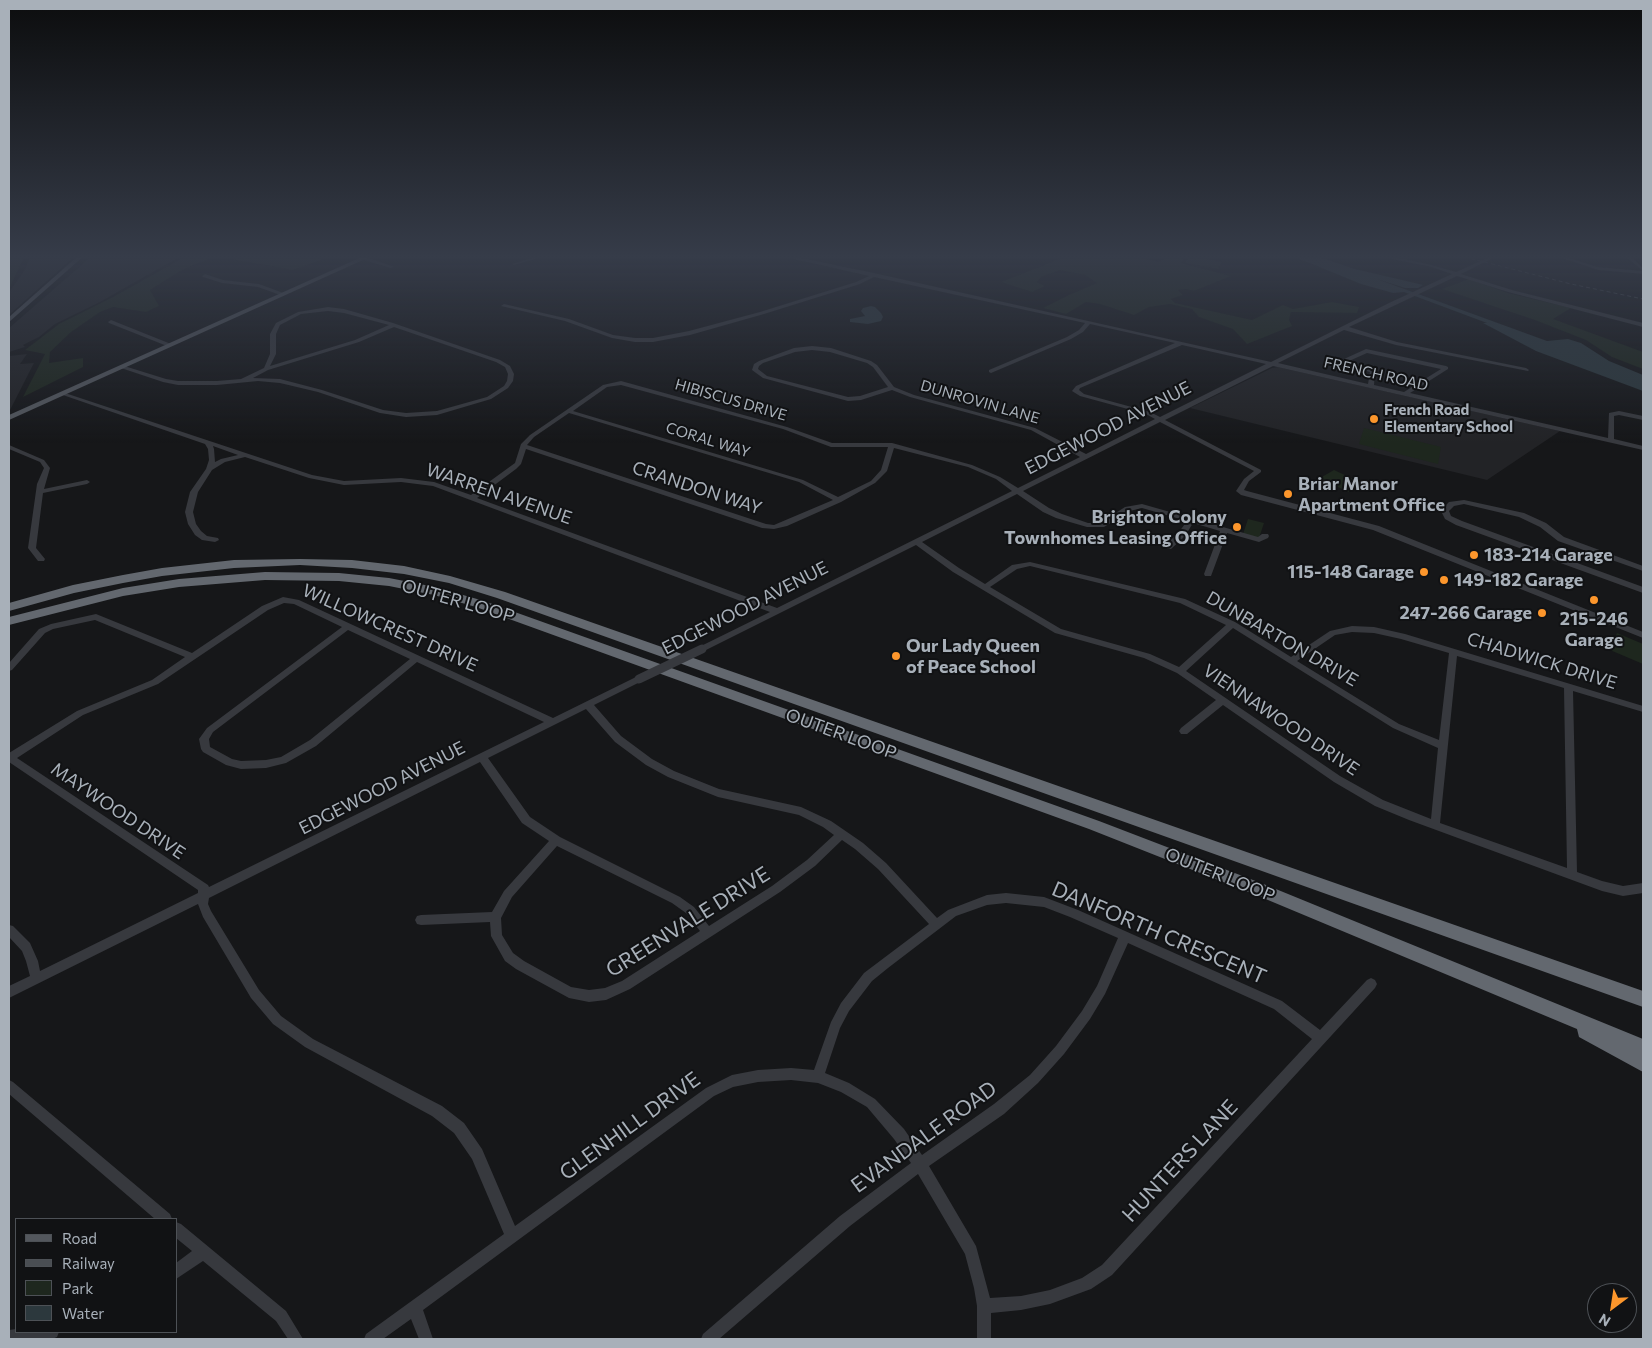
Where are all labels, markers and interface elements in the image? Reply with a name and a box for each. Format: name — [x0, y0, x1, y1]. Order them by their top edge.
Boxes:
street label: FRENCH ROAD — [1322, 353, 1430, 395]
street label: HIBISCUS DRIVE — [673, 375, 789, 425]
street label: DUNROVIN LANE — [918, 376, 1042, 428]
street label: EDGEWOOD AVENUE — [1021, 377, 1195, 479]
place label: French Road Elementary School — [1384, 401, 1513, 436]
marker: French Road Elementary School — [1368, 413, 1380, 425]
street label: CORAL WAY — [664, 419, 752, 461]
street label: CRANDON WAY — [629, 457, 765, 519]
street label: WARREN AVENUE — [423, 459, 575, 529]
place label: Briar Manor Apartment Office — [1298, 473, 1445, 516]
marker: Briar Manor Apartment Office — [1282, 488, 1294, 500]
place label: Brighton Colony Townhomes Leasing Office — [1004, 506, 1227, 548]
marker: Brighton Colony Townhomes Leasing Office — [1231, 521, 1243, 533]
place label: 183-214 Garage — [1484, 544, 1613, 566]
marker: 183-214 Garage — [1468, 549, 1480, 561]
street label: EDGEWOOD AVENUE — [658, 557, 832, 659]
place label: 115-148 Garage — [1287, 561, 1414, 583]
marker: 115-148 Garage — [1418, 566, 1430, 578]
place label: 149-182 Garage — [1454, 569, 1583, 591]
marker: 149-182 Garage — [1438, 574, 1450, 586]
street label: OUTER LOOP — [399, 575, 517, 627]
street label: WILLOWCREST DRIVE — [299, 580, 481, 676]
street label: DUNBARTON DRIVE — [1202, 587, 1362, 691]
marker: 215-246 Garage — [1588, 594, 1600, 606]
place label: 247-266 Garage — [1399, 602, 1532, 624]
marker: 247-266 Garage — [1536, 607, 1548, 619]
place label: 215-246 Garage — [1560, 608, 1628, 650]
street label: CHADWICK DRIVE — [1464, 628, 1620, 694]
place label: Our Lady Queen of Peace School — [906, 635, 1040, 678]
marker: Our Lady Queen of Peace School — [890, 650, 902, 662]
street label: VIENNAWOOD DRIVE — [1199, 660, 1363, 780]
street label: OUTER LOOP — [783, 704, 899, 764]
street label: EDGEWOOD AVENUE — [295, 737, 469, 839]
street label: MAYWOOD DRIVE — [47, 758, 189, 864]
street label: OUTER LOOP — [1162, 843, 1278, 907]
street label: GREENVALE DRIVE — [601, 861, 775, 983]
street label: DANFORTH CRESCENT — [1048, 876, 1270, 990]
street label: GLENHILL DRIVE — [555, 1067, 705, 1185]
street label: EVANDALE ROAD — [846, 1076, 1002, 1198]
street label: HUNTERS LANE — [1117, 1095, 1243, 1227]
legend — [15, 1218, 178, 1333]
text: Road — [62, 1229, 97, 1247]
text: Railway — [62, 1254, 115, 1272]
text: Park — [62, 1279, 93, 1297]
north arrow — [1587, 1283, 1637, 1333]
text: Water — [62, 1304, 104, 1322]
text: N — [1596, 1310, 1613, 1330]

